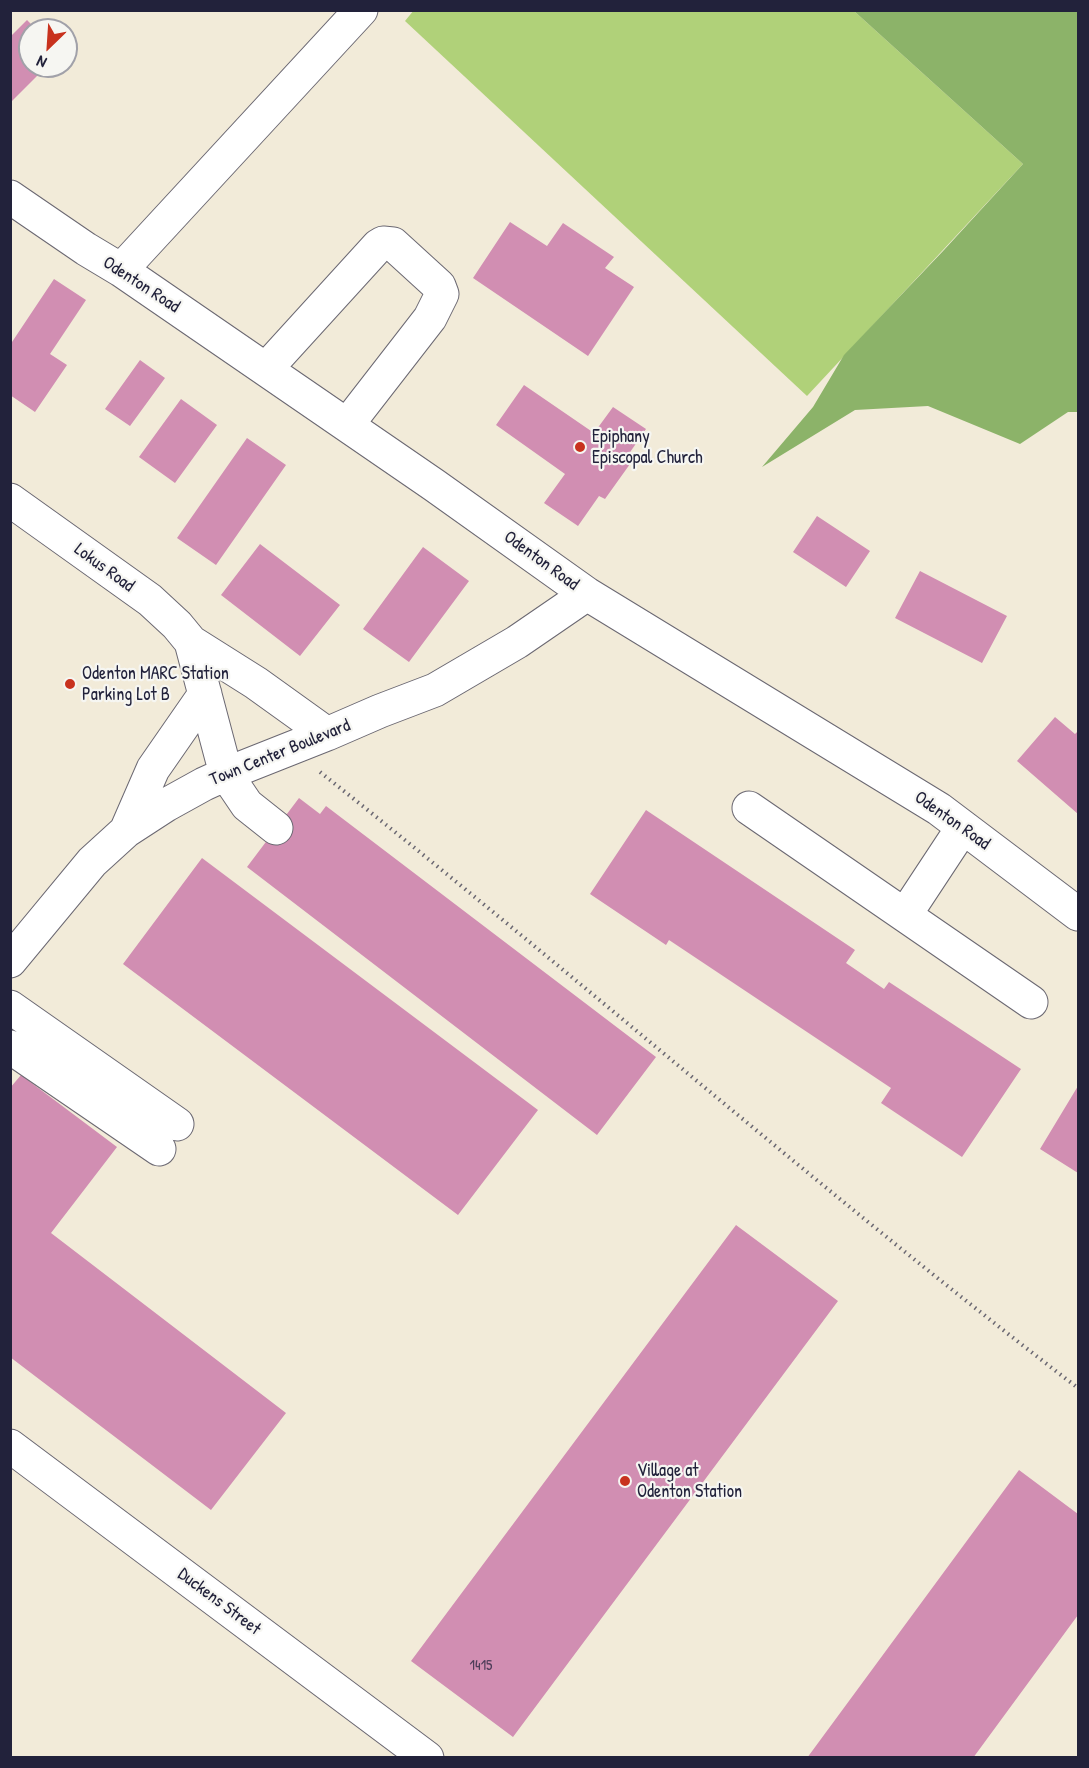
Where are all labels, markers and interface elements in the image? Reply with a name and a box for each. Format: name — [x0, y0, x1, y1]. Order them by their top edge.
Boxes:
north arrow — [18, 18, 78, 78]
text: N — [33, 51, 50, 74]
street label: Odenton Road — [98, 252, 184, 318]
place label: Epiphany Episcopal Church — [592, 426, 703, 468]
marker: Epiphany Episcopal Church — [573, 440, 587, 454]
street label: Odenton Road — [499, 527, 583, 595]
street label: Lokus Road — [70, 539, 138, 597]
place label: Odenton MARC Station Parking Lot B — [82, 663, 229, 706]
marker: Odenton MARC Station Parking Lot B — [63, 677, 77, 691]
street label: Town Center Boulevard — [207, 715, 353, 791]
street label: Odenton Road — [910, 787, 994, 855]
place label: Village at Odenton Station — [637, 1460, 742, 1502]
marker: Village at Odenton Station — [618, 1474, 632, 1488]
street label: Duckens Street — [173, 1564, 265, 1640]
house number: 1415 — [470, 1657, 492, 1675]

